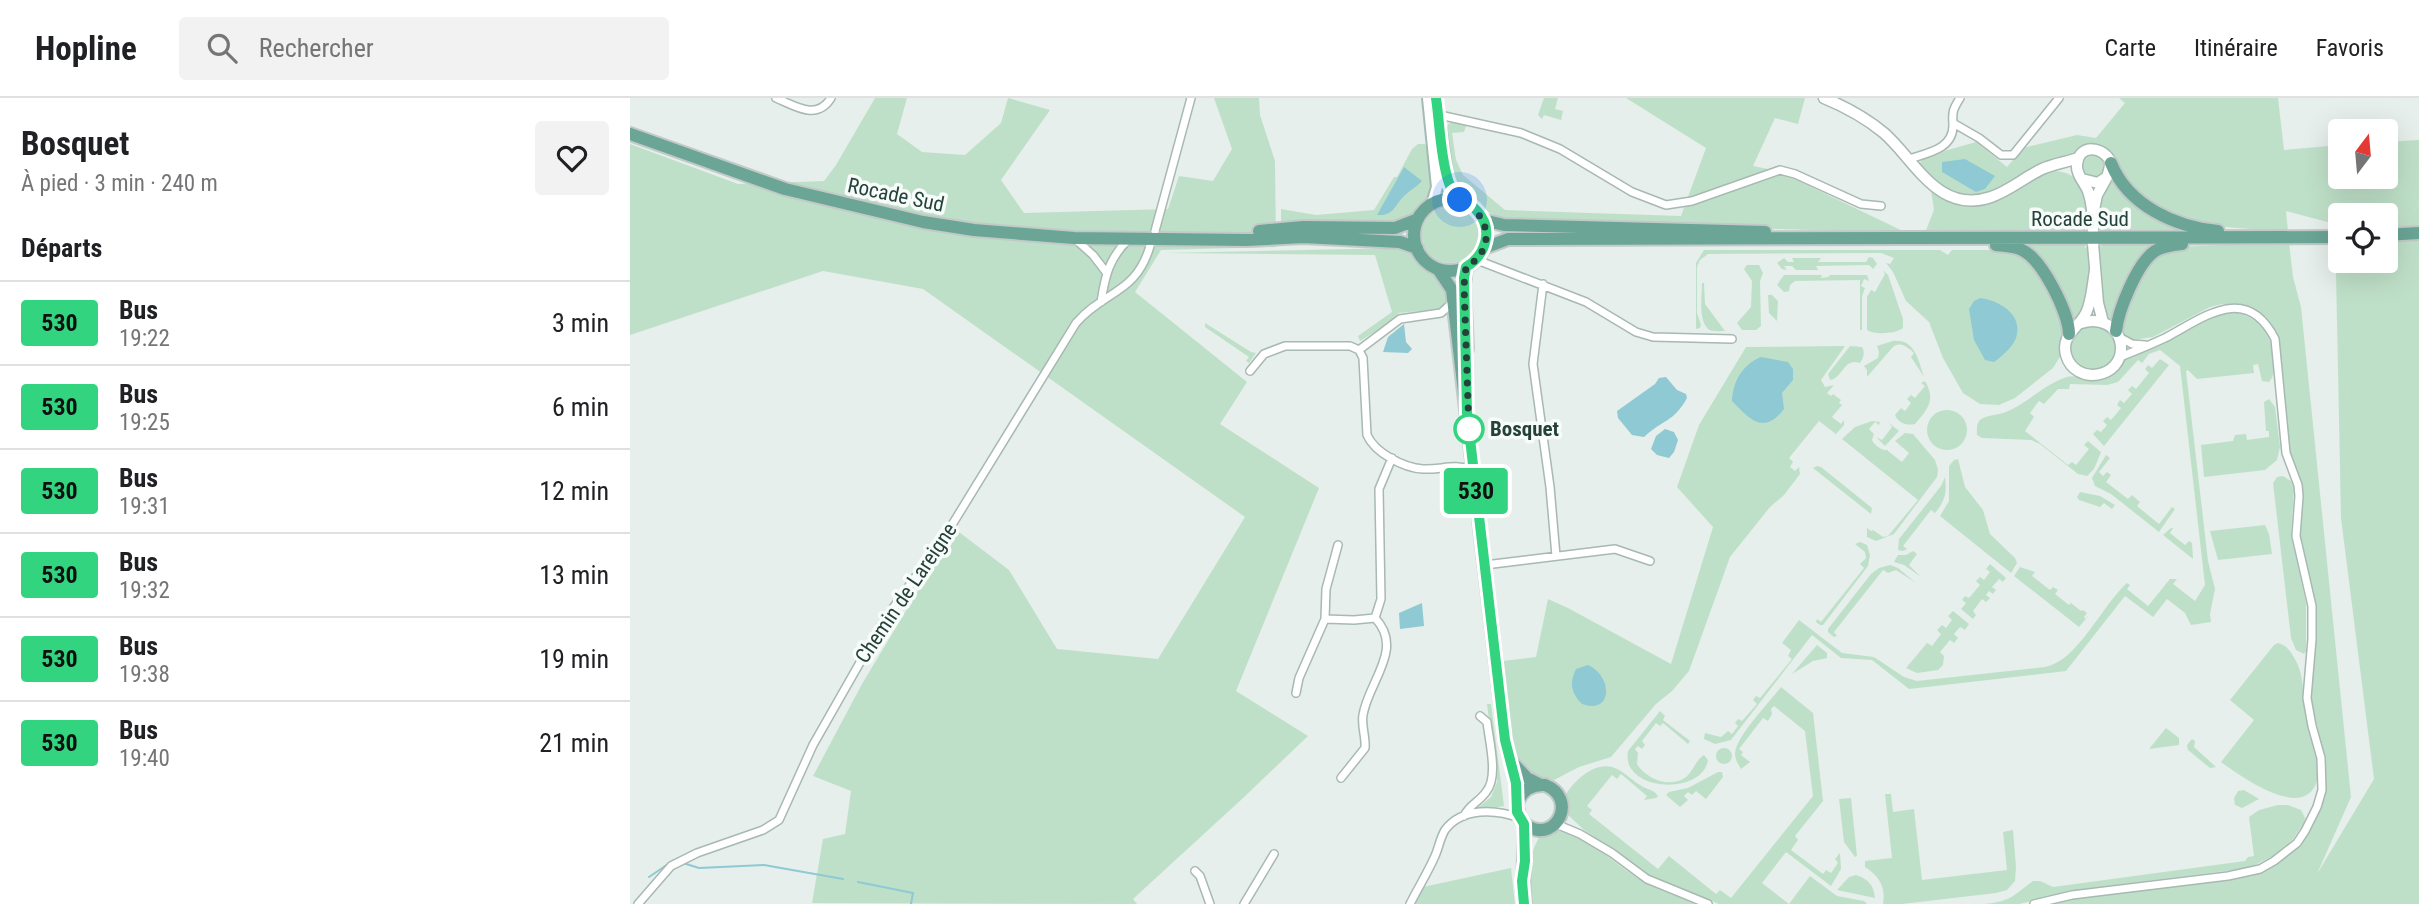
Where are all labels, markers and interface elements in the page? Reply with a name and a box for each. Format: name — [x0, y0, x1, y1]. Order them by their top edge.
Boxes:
search box — [179, 17, 669, 80]
text: Hopline — [35, 29, 137, 68]
icon: search — [203, 29, 241, 67]
text: Rechercher — [259, 33, 374, 63]
text: Carte — [2105, 34, 2156, 62]
text: Itinéraire — [2194, 34, 2278, 62]
text: Favoris — [2316, 34, 2384, 62]
north arrow — [2328, 119, 2398, 189]
map controls — [2328, 119, 2398, 273]
button: heart — [535, 121, 609, 195]
text: Bosquet — [21, 124, 129, 163]
text: À pied · 3 min · 240 m — [21, 170, 218, 197]
street label: Rocade Sud — [846, 173, 946, 217]
your location — [1442, 182, 1477, 217]
button: locate — [2328, 203, 2398, 273]
street label: Rocade Sud — [2031, 207, 2129, 231]
text: Départs — [21, 233, 102, 263]
text: Bus — [119, 295, 158, 325]
text: 3 min — [552, 308, 609, 338]
text: 530 — [41, 309, 78, 337]
text: 19:22 — [119, 325, 170, 352]
text: Bus — [119, 379, 158, 409]
text: 6 min — [552, 392, 609, 422]
text: 530 — [41, 393, 78, 421]
text: 19:25 — [119, 409, 170, 436]
marker: Bosquet — [1454, 414, 1484, 444]
place label: Bosquet — [1490, 417, 1559, 441]
text: Bus — [119, 463, 158, 493]
line badge: 530 — [1436, 468, 1516, 514]
text: 12 min — [539, 476, 609, 506]
text: 530 — [41, 477, 78, 505]
text: 530 — [1458, 477, 1494, 505]
text: 19:31 — [119, 493, 170, 520]
street label: Chemin de Lareigne — [850, 518, 962, 668]
text: Bus — [119, 547, 158, 577]
text: 13 min — [539, 560, 609, 590]
text: 530 — [41, 561, 78, 589]
text: 19:32 — [119, 577, 170, 604]
text: Bus — [119, 631, 158, 661]
text: 19 min — [539, 644, 609, 674]
text: 530 — [41, 645, 78, 673]
text: 19:38 — [119, 661, 170, 688]
text: Bus — [119, 715, 158, 745]
text: 21 min — [539, 728, 609, 758]
text: 530 — [41, 729, 78, 757]
text: 19:40 — [119, 745, 170, 772]

